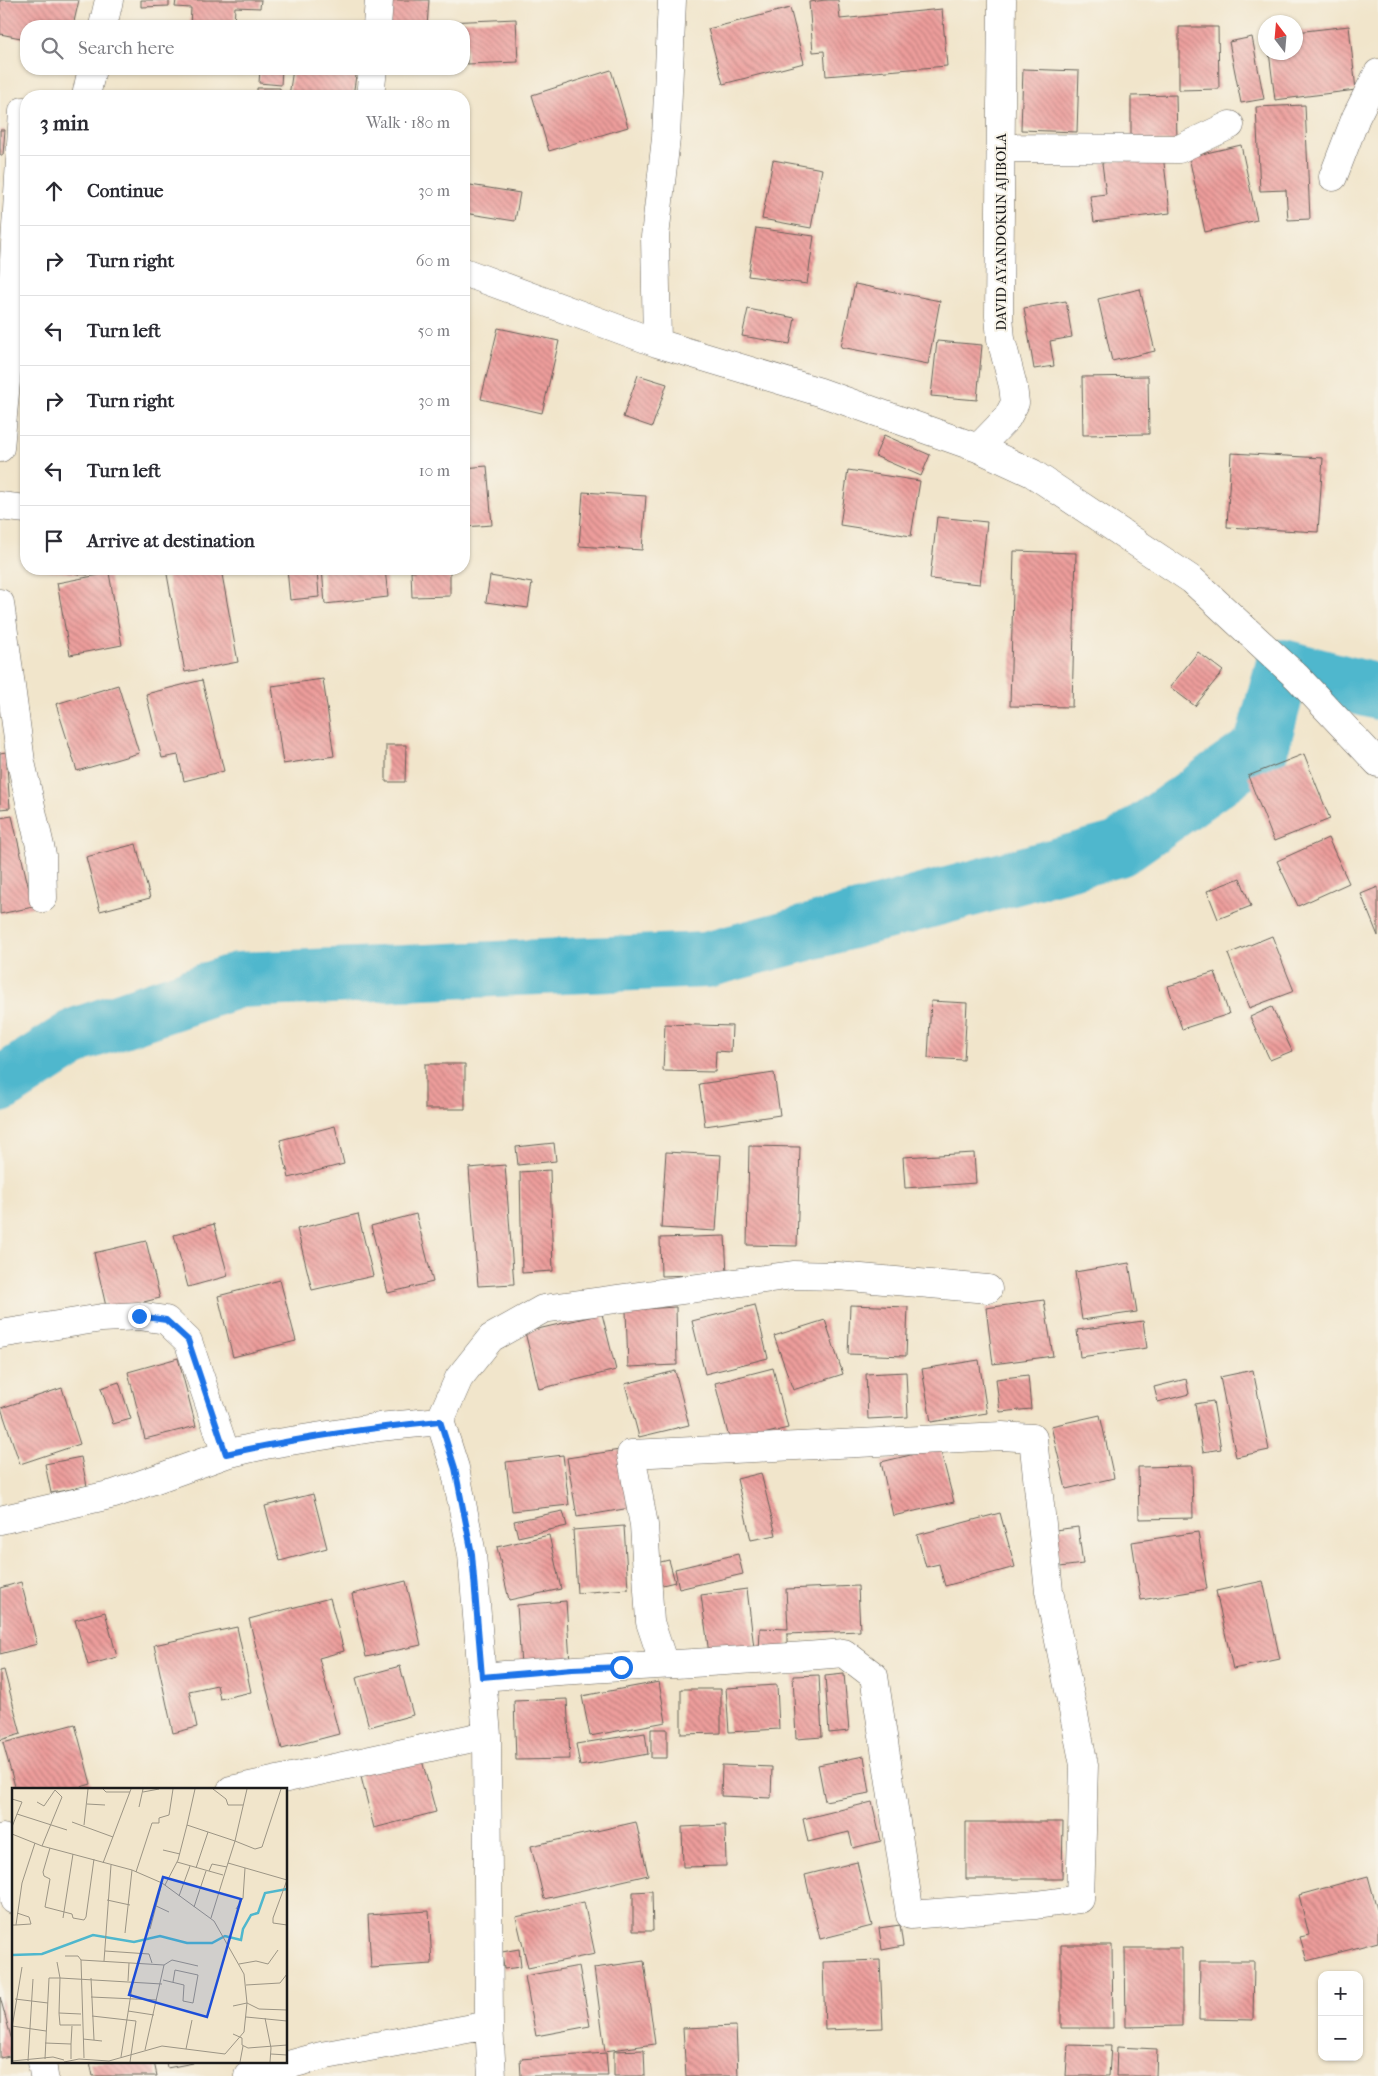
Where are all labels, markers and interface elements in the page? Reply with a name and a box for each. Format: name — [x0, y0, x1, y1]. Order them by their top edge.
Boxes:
north arrow — [1258, 15, 1303, 60]
search box — [20, 20, 470, 75]
icon: search — [38, 34, 66, 62]
text: Search here — [78, 37, 174, 59]
text: 3 min — [40, 111, 89, 135]
text: Walk · 180 m — [366, 113, 450, 132]
street label: DAVID AYANDOKUN AJIBOLA — [993, 132, 1010, 331]
icon: ahead — [40, 177, 68, 205]
text: Continue — [87, 180, 163, 202]
text: 30 m — [418, 181, 450, 200]
icon: right — [40, 247, 68, 275]
text: Turn right — [87, 250, 174, 272]
text: 60 m — [416, 251, 450, 270]
icon: left — [40, 317, 68, 345]
text: Turn left — [87, 320, 161, 342]
text: 50 m — [418, 321, 450, 340]
icon: right — [40, 387, 68, 415]
text: Turn right — [87, 390, 174, 412]
text: 30 m — [418, 391, 450, 410]
icon: left — [40, 457, 68, 485]
text: Turn left — [87, 460, 161, 482]
text: 10 m — [419, 461, 450, 480]
icon: arrive — [40, 527, 68, 555]
text: Arrive at destination — [87, 530, 255, 552]
route end — [128, 1305, 151, 1328]
route start — [610, 1656, 633, 1679]
inset map — [12, 1788, 288, 2064]
map controls — [1318, 1971, 1363, 2061]
button: + — [1318, 1971, 1363, 2016]
button: − — [1318, 2016, 1363, 2061]

